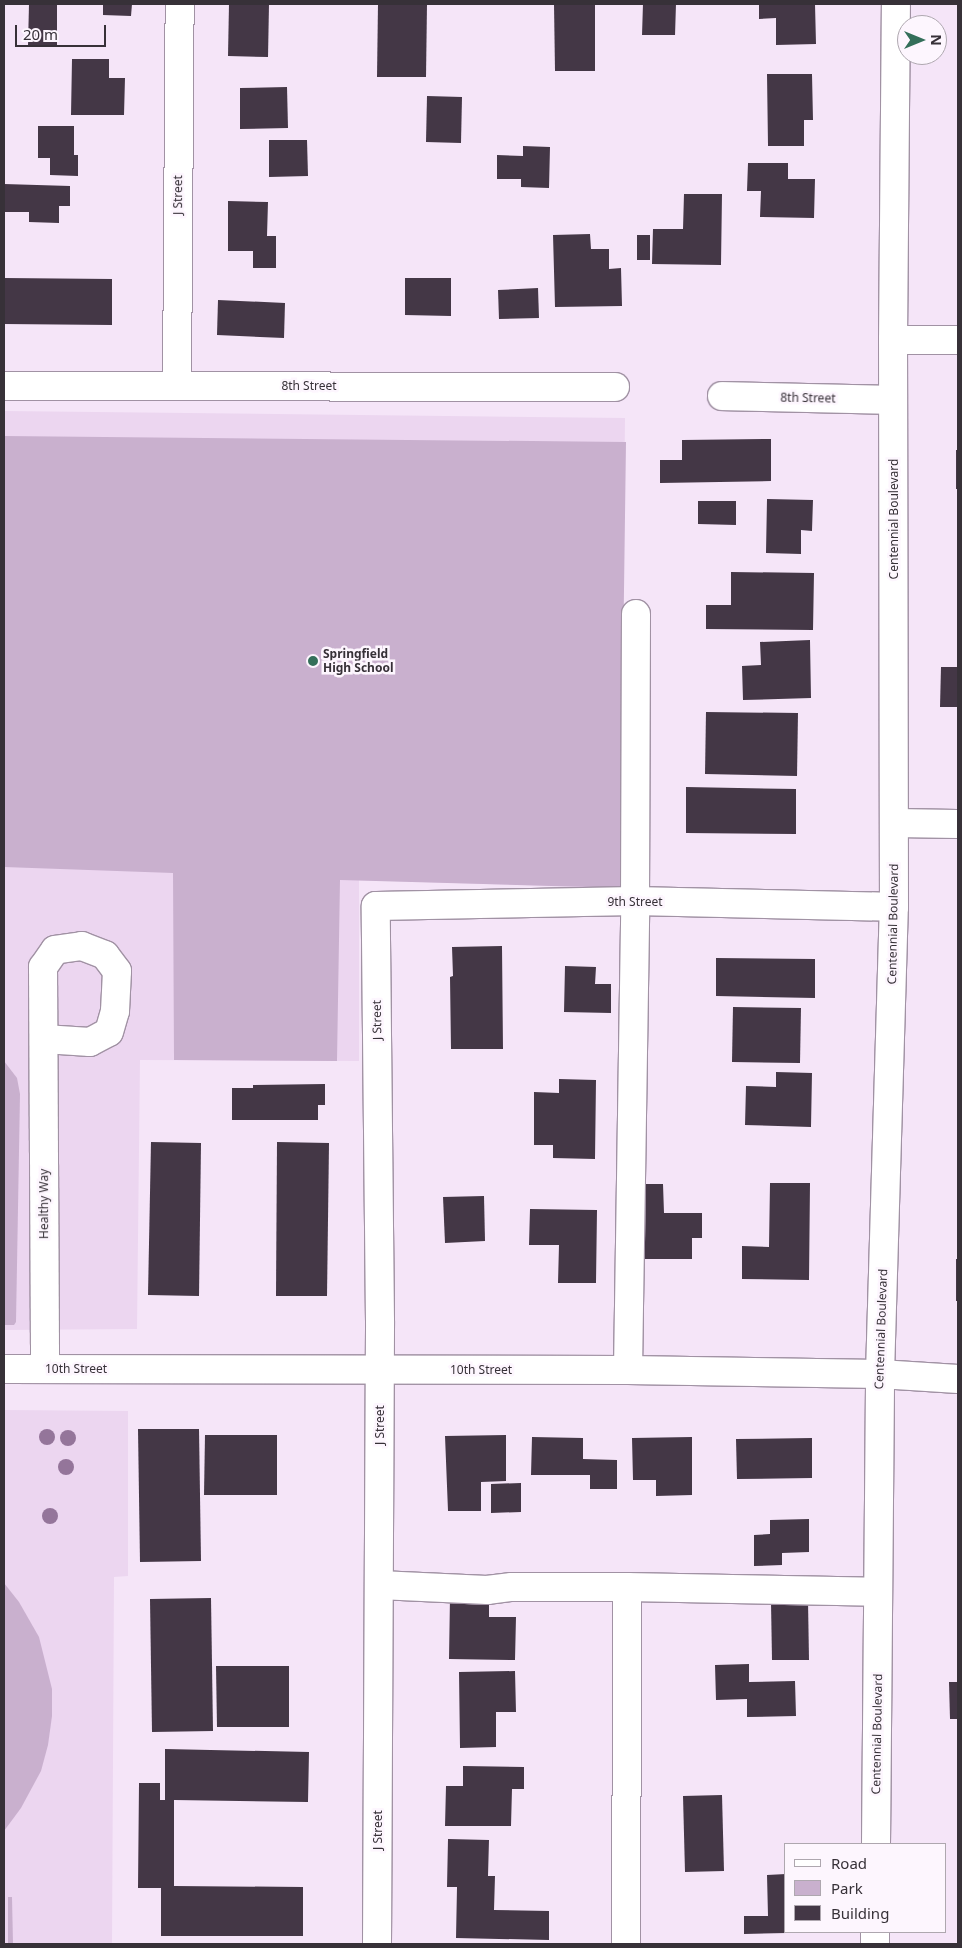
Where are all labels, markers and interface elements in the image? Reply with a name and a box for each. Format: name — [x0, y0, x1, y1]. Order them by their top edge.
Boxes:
scale bar — [18, 15, 109, 47]
north arrow — [897, 15, 947, 65]
text: 20 m — [23, 24, 58, 44]
text: N — [927, 34, 946, 46]
street label: J Street — [171, 175, 185, 215]
street label: 8th Street — [281, 379, 337, 393]
street label: 8th Street — [780, 390, 836, 406]
street label: Centennial Boulevard — [887, 459, 901, 579]
place label: Springfield High School — [323, 647, 393, 675]
marker: Springfield High School — [307, 655, 319, 667]
street label: Centennial Boulevard — [885, 863, 901, 985]
street label: 9th Street — [607, 895, 663, 909]
street label: J Street — [369, 1000, 385, 1040]
street label: Healthy Way — [37, 1169, 51, 1239]
street label: Centennial Boulevard — [872, 1268, 890, 1390]
street label: 10th Street — [45, 1362, 107, 1376]
street label: 10th Street — [450, 1363, 512, 1377]
street label: J Street — [373, 1405, 387, 1445]
street label: Centennial Boulevard — [869, 1673, 885, 1795]
street label: J Street — [371, 1810, 385, 1850]
legend — [784, 1843, 947, 1933]
text: Road — [831, 1853, 867, 1873]
text: Park — [831, 1878, 863, 1898]
text: Building — [831, 1903, 889, 1923]

